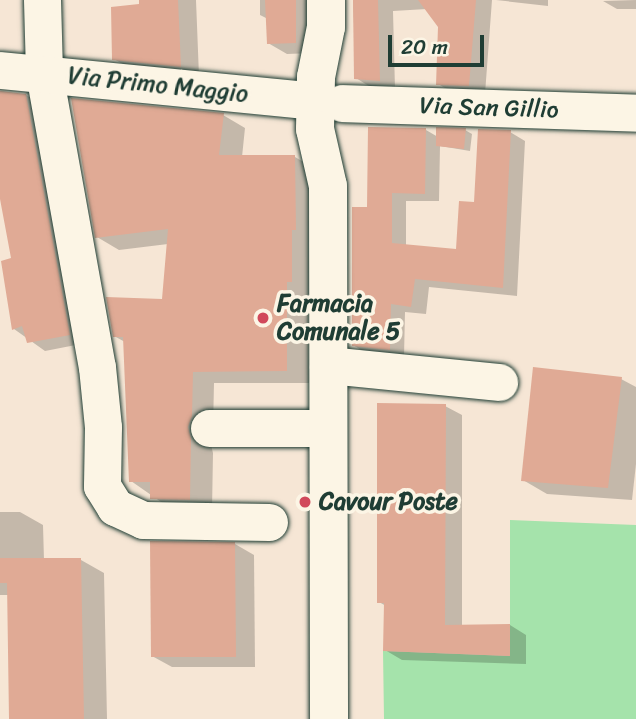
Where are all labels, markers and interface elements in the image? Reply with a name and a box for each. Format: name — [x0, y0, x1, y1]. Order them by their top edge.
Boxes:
scale bar — [391, 21, 487, 65]
text: 20 m — [401, 28, 448, 66]
street label: Via Primo Maggio — [66, 61, 250, 109]
street label: Via San Gillio — [419, 91, 559, 125]
place label: Farmacia Comunale 5 — [277, 290, 401, 346]
marker: Farmacia Comunale 5 — [255, 310, 271, 326]
place label: Cavour Poste — [319, 488, 459, 516]
marker: Cavour Poste — [297, 494, 313, 510]

